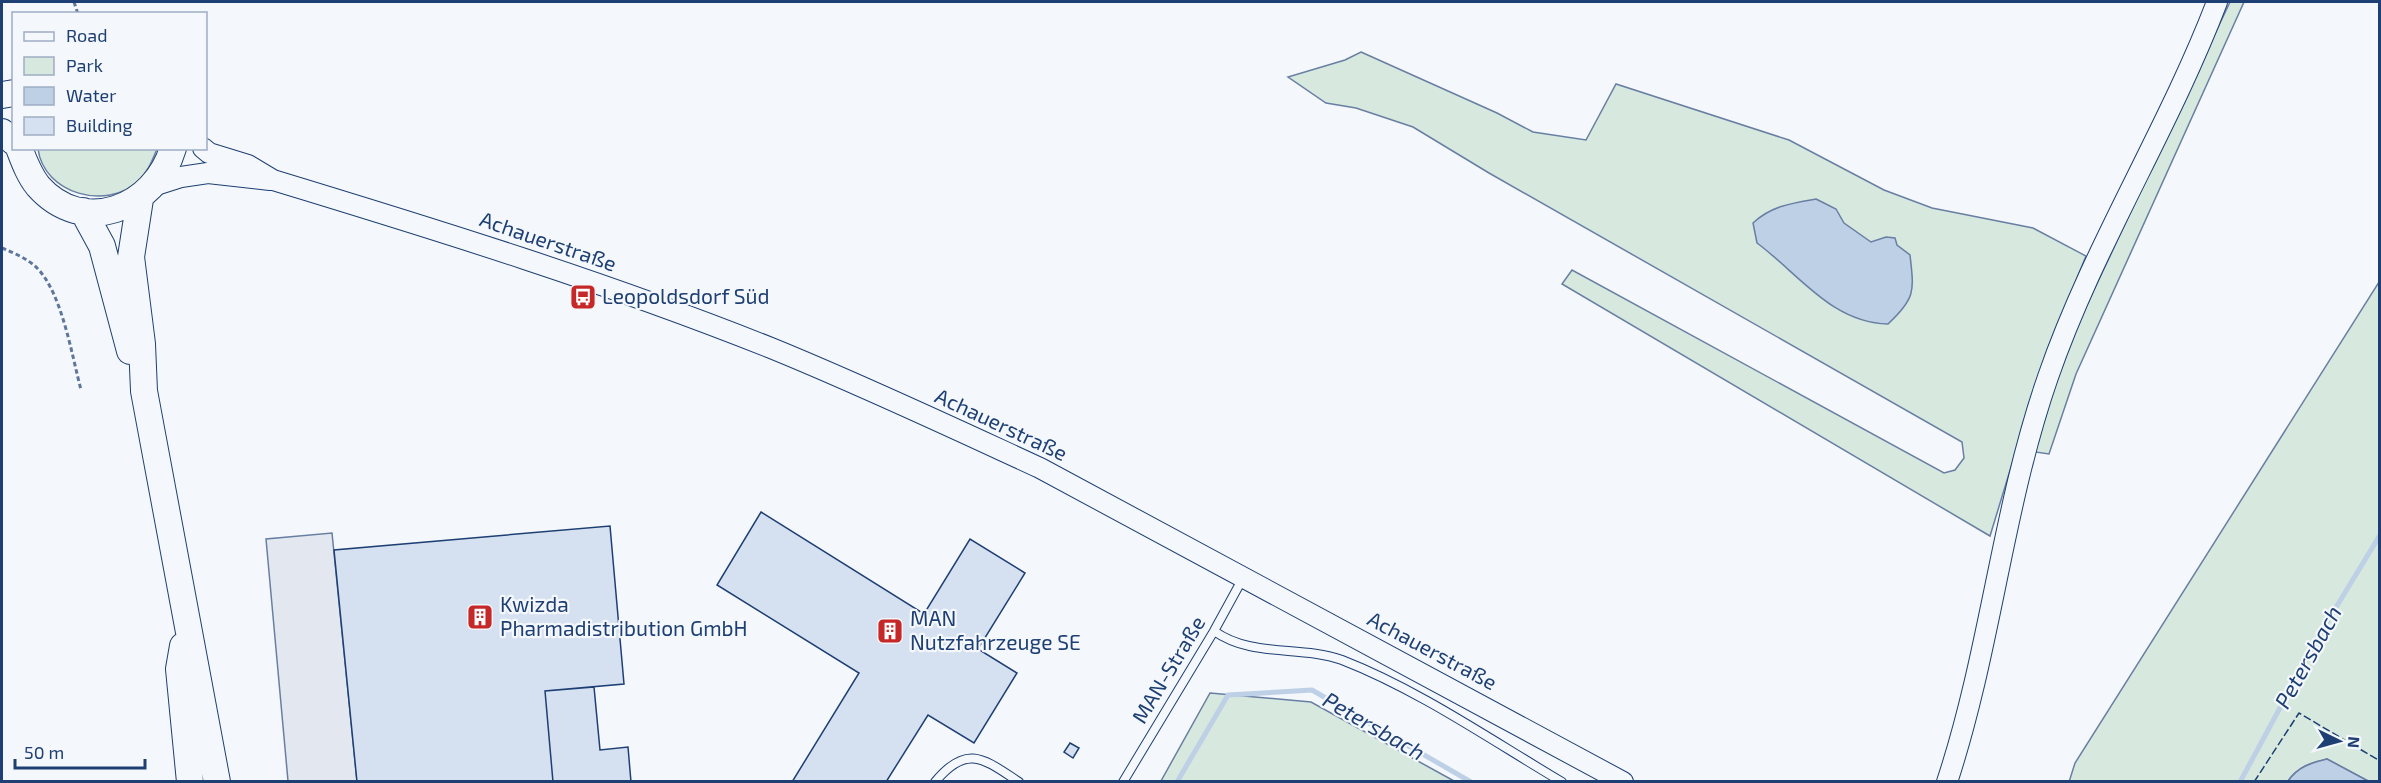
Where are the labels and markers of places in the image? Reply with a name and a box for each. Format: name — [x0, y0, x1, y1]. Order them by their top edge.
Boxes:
bus stop icon: Leopoldsdorf Süd — [568, 282, 598, 312]
place label: Leopoldsdorf Süd — [602, 283, 769, 308]
place label: Kwizda Pharmadistribution GmbH — [500, 591, 748, 640]
building icon: Kwizda Pharmadistribution GmbH — [465, 602, 495, 632]
place label: MAN Nutzfahrzeuge SE — [910, 605, 1081, 654]
building icon: MAN Nutzfahrzeuge SE — [875, 616, 905, 646]

